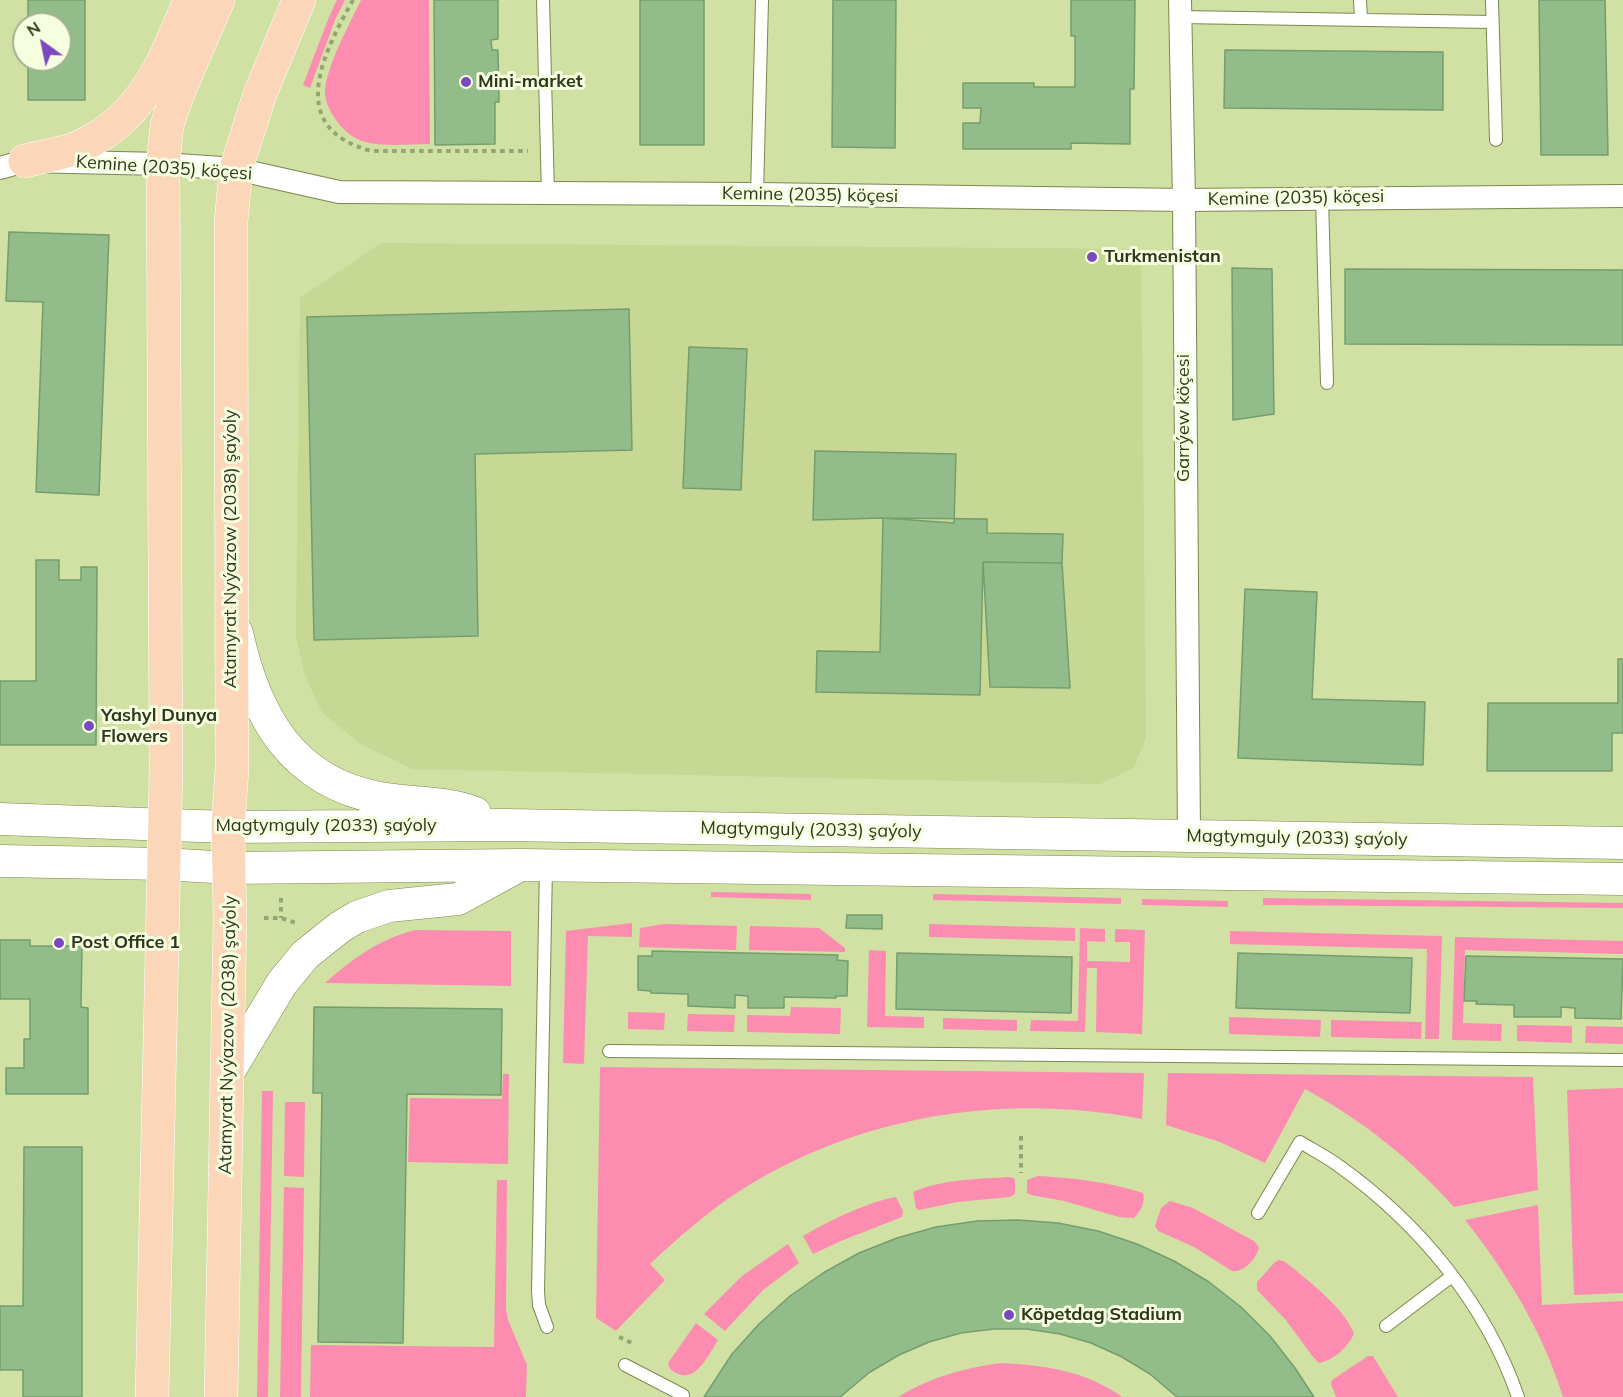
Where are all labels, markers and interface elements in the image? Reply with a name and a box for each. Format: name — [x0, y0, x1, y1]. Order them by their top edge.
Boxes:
north arrow — [12, 12, 72, 72]
text: N — [23, 17, 44, 40]
place label: Mini-market — [478, 71, 583, 93]
marker: Mini-market — [459, 75, 473, 89]
street label: Kemine (2035) köçesi — [75, 151, 253, 185]
street label: Kemine (2035) köçesi — [722, 183, 898, 207]
street label: Kemine (2035) köçesi — [1208, 186, 1384, 210]
place label: Turkmenistan — [1104, 246, 1221, 268]
marker: Turkmenistan — [1085, 250, 1099, 264]
street label: Garrýew köçesi — [1173, 354, 1195, 482]
street label: Atamyrat Nyýazow (2038) şaýoly — [220, 409, 242, 689]
place label: Yashyl Dunya Flowers — [101, 705, 217, 748]
marker: Yashyl Dunya Flowers — [82, 719, 96, 733]
street label: Magtymguly (2033) şaýoly — [215, 815, 437, 837]
street label: Magtymguly (2033) şaýoly — [700, 817, 922, 843]
street label: Magtymguly (2033) şaýoly — [1186, 825, 1408, 851]
street label: Atamyrat Nyýazow (2038) şaýoly — [215, 895, 241, 1175]
place label: Post Office 1 — [71, 932, 180, 954]
marker: Post Office 1 — [52, 936, 66, 950]
place label: Köpetdag Stadium — [1021, 1304, 1182, 1326]
marker: Köpetdag Stadium — [1002, 1308, 1016, 1322]

